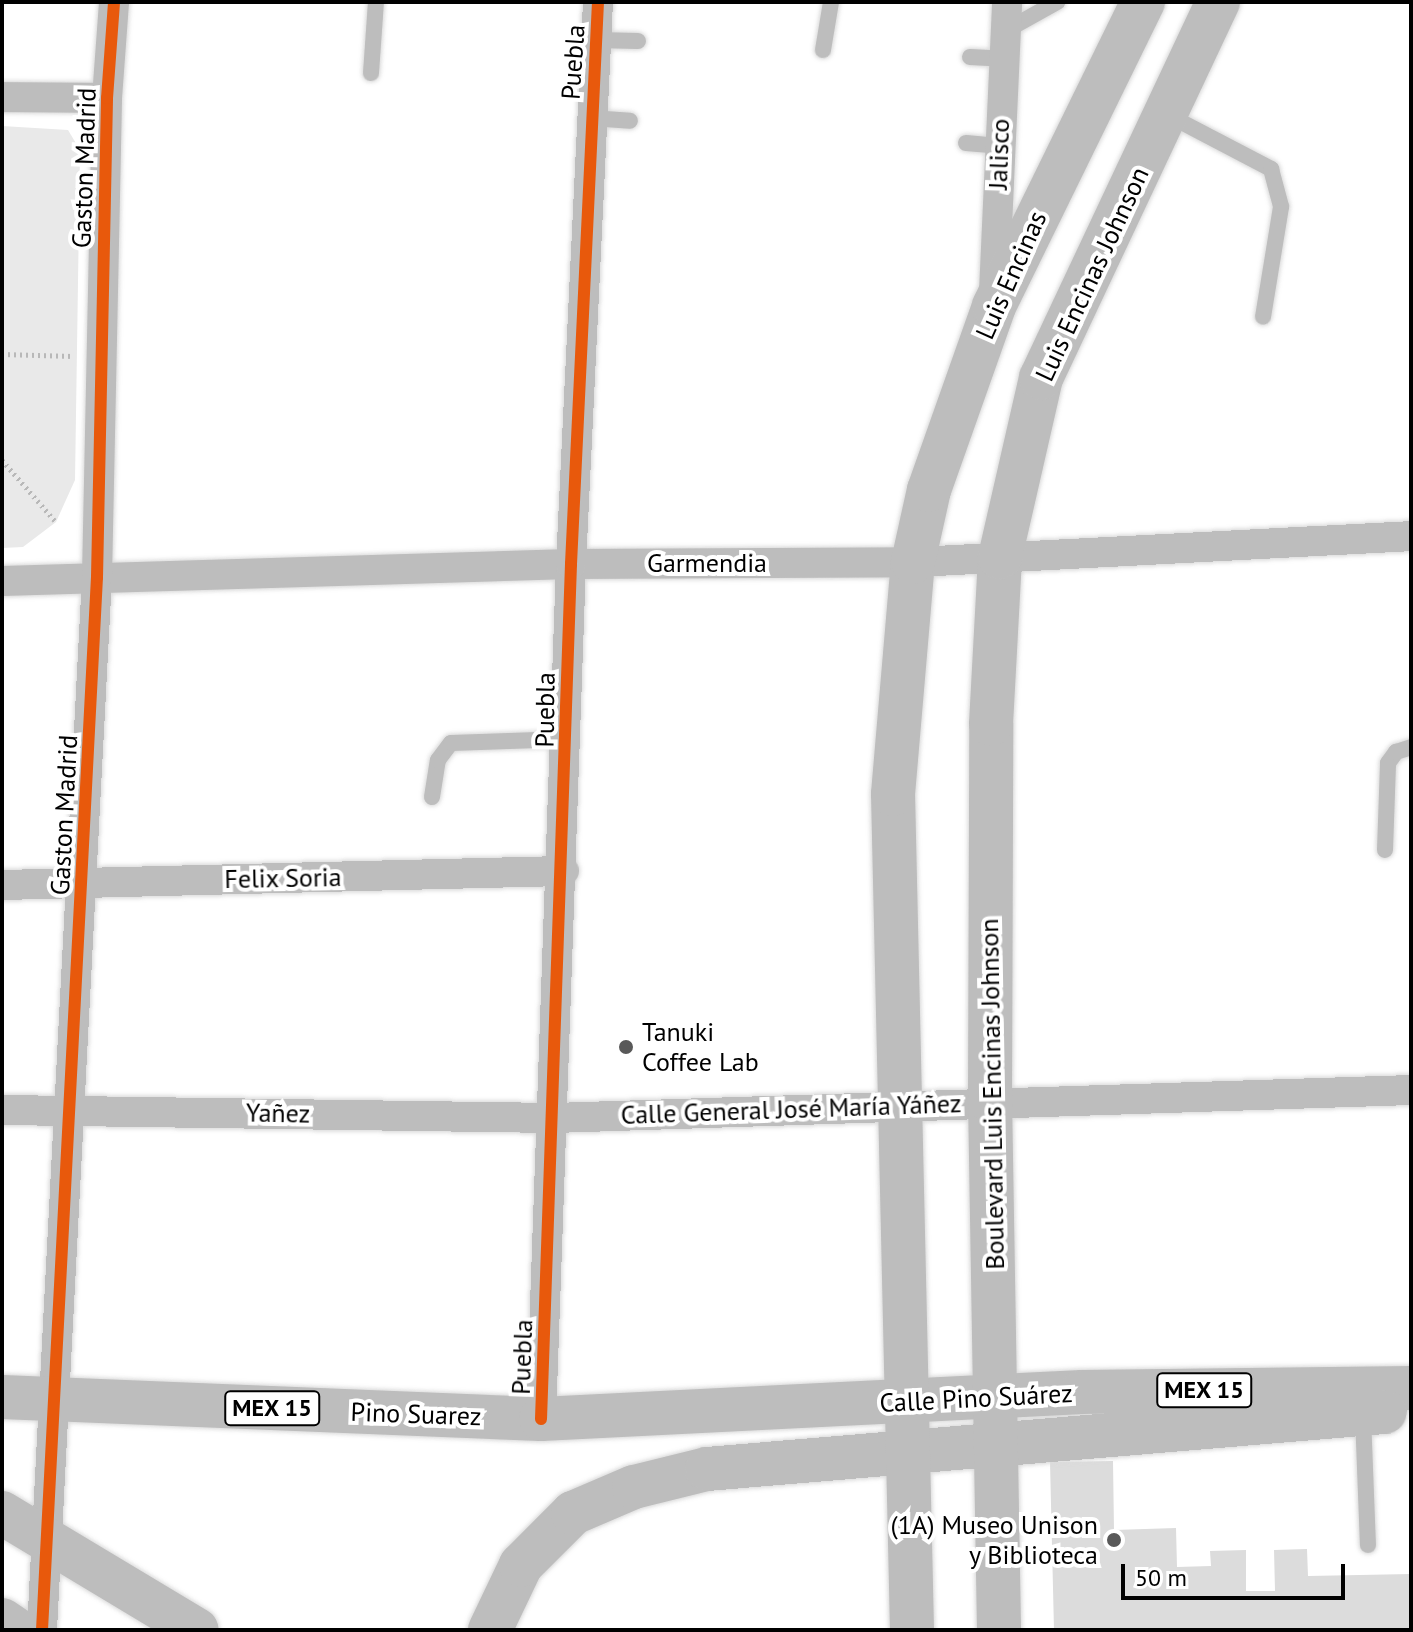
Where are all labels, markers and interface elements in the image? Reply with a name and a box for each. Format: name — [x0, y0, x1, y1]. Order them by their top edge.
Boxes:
street label: Puebla — [555, 23, 591, 101]
street label: Gaston Madrid — [66, 87, 102, 249]
street label: Jalisco — [982, 118, 1016, 190]
street label: Luis Encinas Johnson — [1029, 162, 1155, 386]
street label: Luis Encinas — [969, 206, 1053, 344]
street label: Garmendia — [647, 547, 767, 579]
street label: Puebla — [529, 672, 561, 748]
street label: Gaston Madrid — [44, 734, 84, 896]
street label: Felix Soria — [224, 861, 342, 895]
street label: Boulevard Luis Encinas Johnson — [973, 918, 1011, 1270]
place label: Tanuki Coffee Lab — [642, 1016, 759, 1078]
marker: Tanuki Coffee Lab — [617, 1038, 635, 1056]
street label: Calle General José María Yáñez — [620, 1087, 962, 1131]
street label: Yañez — [246, 1097, 310, 1129]
street label: Puebla — [505, 1319, 539, 1395]
road number: MEX 15 — [1154, 1370, 1254, 1410]
street label: Calle Pino Suárez — [879, 1377, 1073, 1419]
road number: MEX 15 — [222, 1388, 322, 1428]
street label: Pino Suarez — [350, 1396, 482, 1432]
place label: (1A) Museo Unison y Biblioteca — [891, 1509, 1098, 1570]
marker: (1A) Museo Unison y Biblioteca — [1105, 1531, 1123, 1549]
scale bar — [1125, 1548, 1349, 1598]
text: 50 m — [1135, 1562, 1187, 1593]

